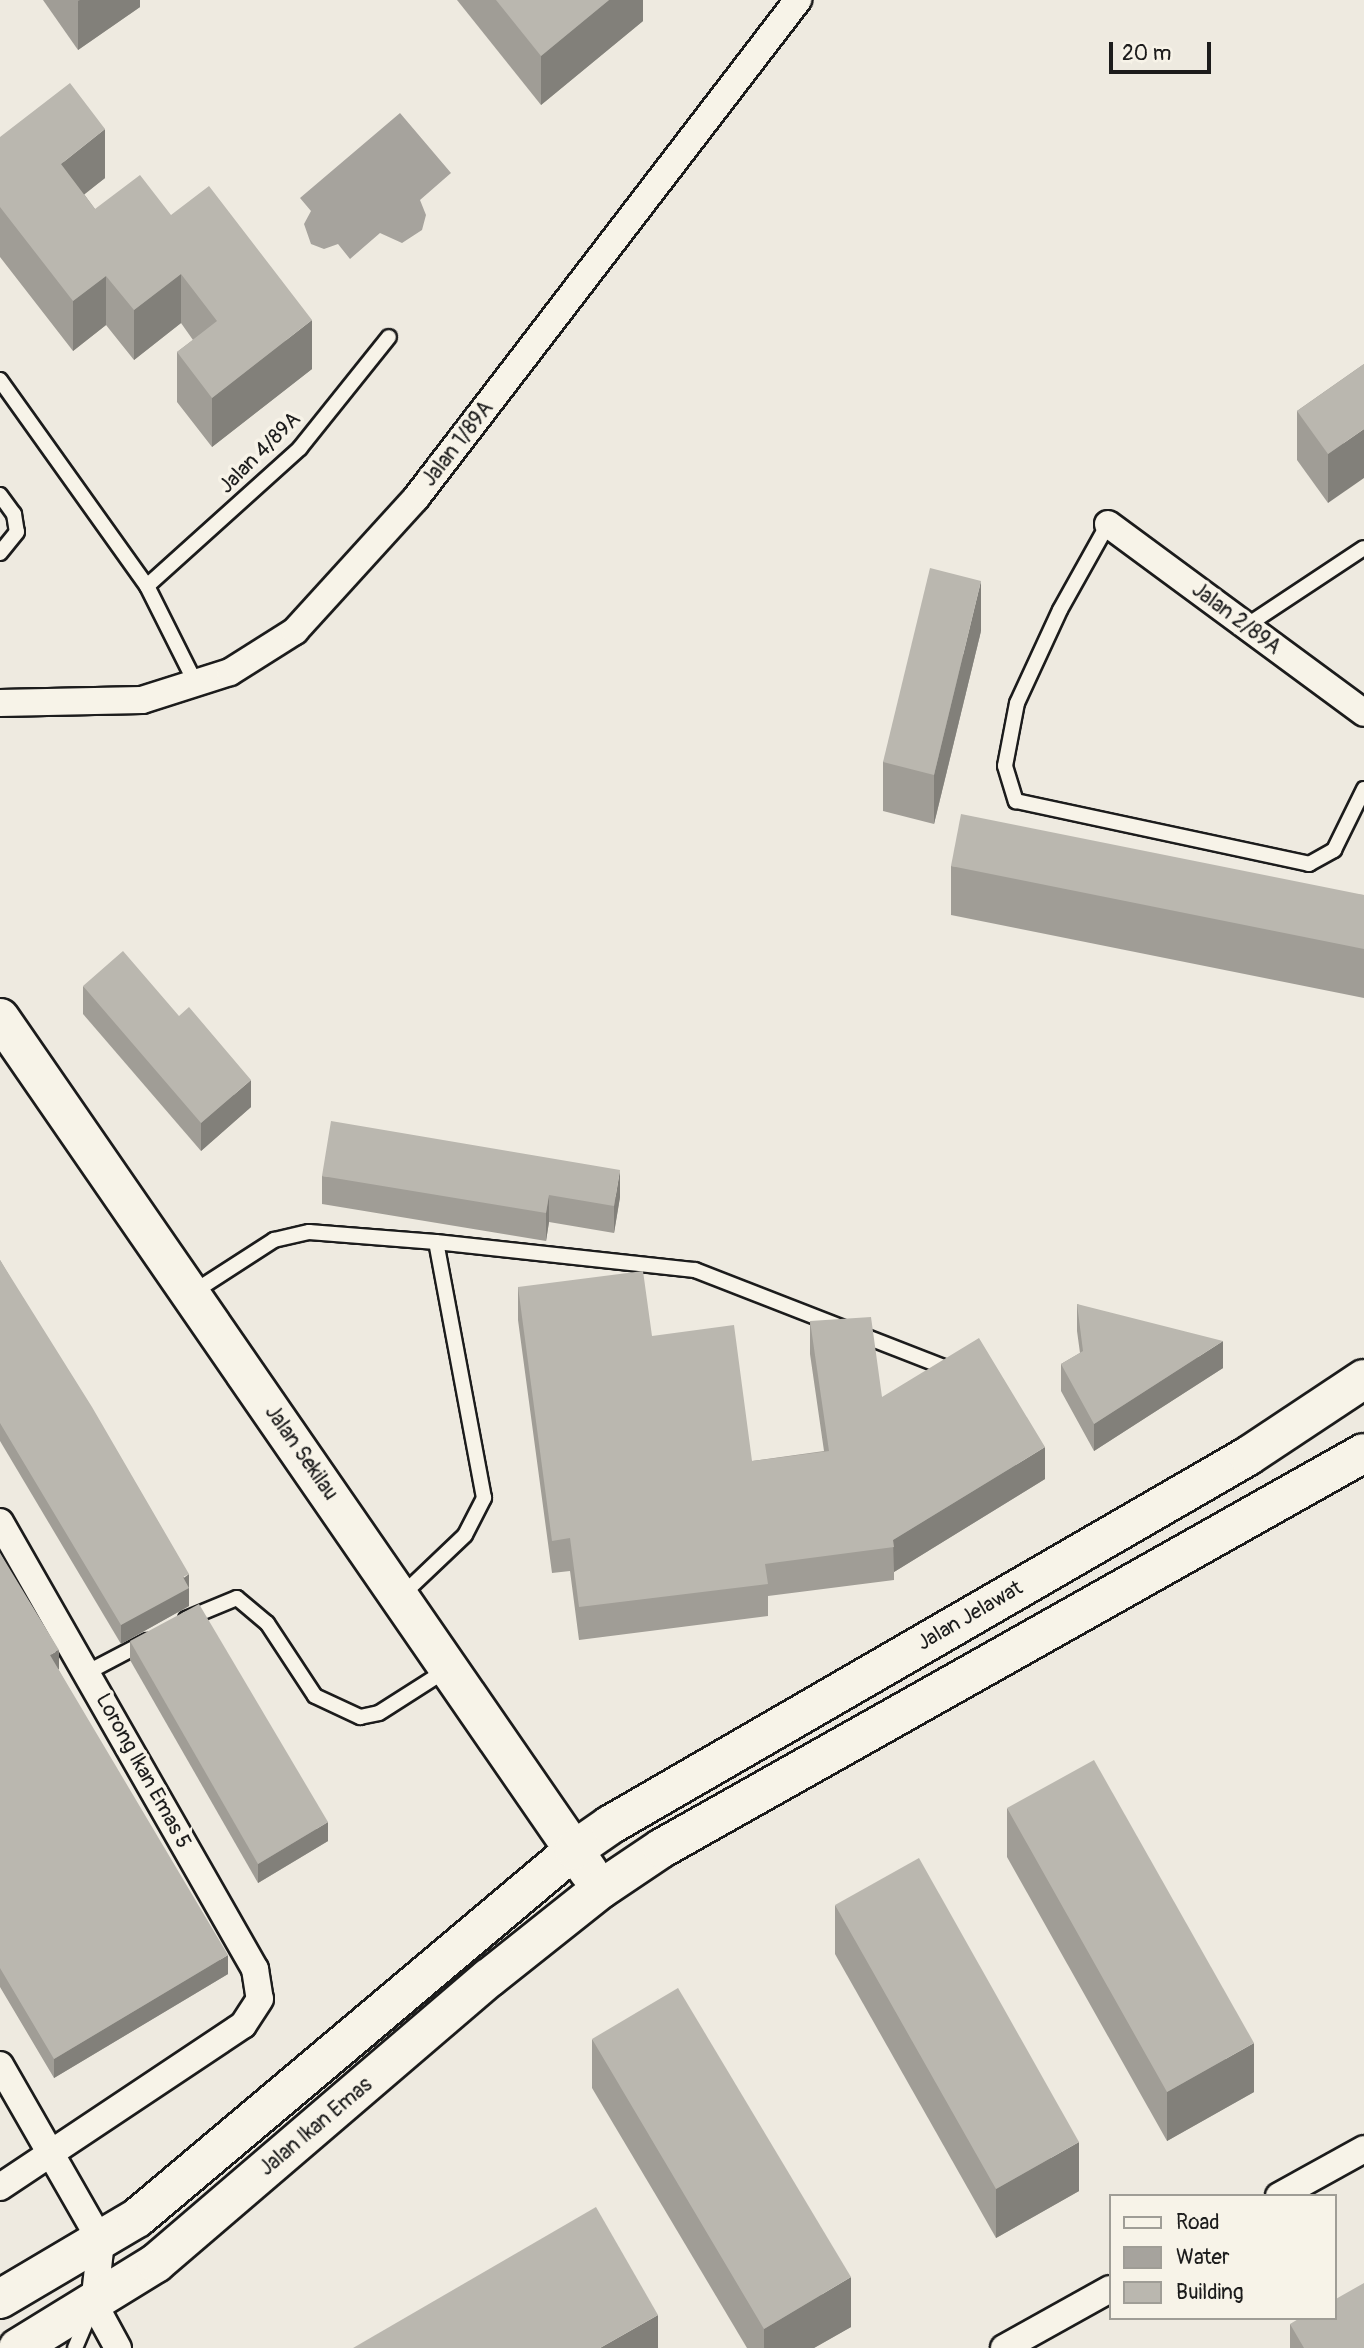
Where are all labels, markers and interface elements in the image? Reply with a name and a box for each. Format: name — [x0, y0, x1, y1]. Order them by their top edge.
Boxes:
scale bar — [1112, 28, 1214, 72]
text: 20 m — [1122, 40, 1171, 67]
street label: Jalan 1/89A — [417, 396, 499, 492]
street label: Jalan 4/89A — [214, 407, 306, 499]
street label: Jalan 2/89A — [1187, 577, 1285, 661]
street label: Jalan Sekilau — [259, 1401, 343, 1505]
street label: Jalan Jelawat — [913, 1576, 1027, 1656]
street label: Lorong Ikan Emas 5 — [90, 1689, 196, 1853]
street label: Jalan Ikan Emas — [255, 2073, 377, 2181]
legend — [1108, 2194, 1336, 2320]
text: Road — [1176, 2209, 1220, 2236]
text: Water — [1176, 2244, 1229, 2271]
text: Building — [1176, 2279, 1243, 2306]

